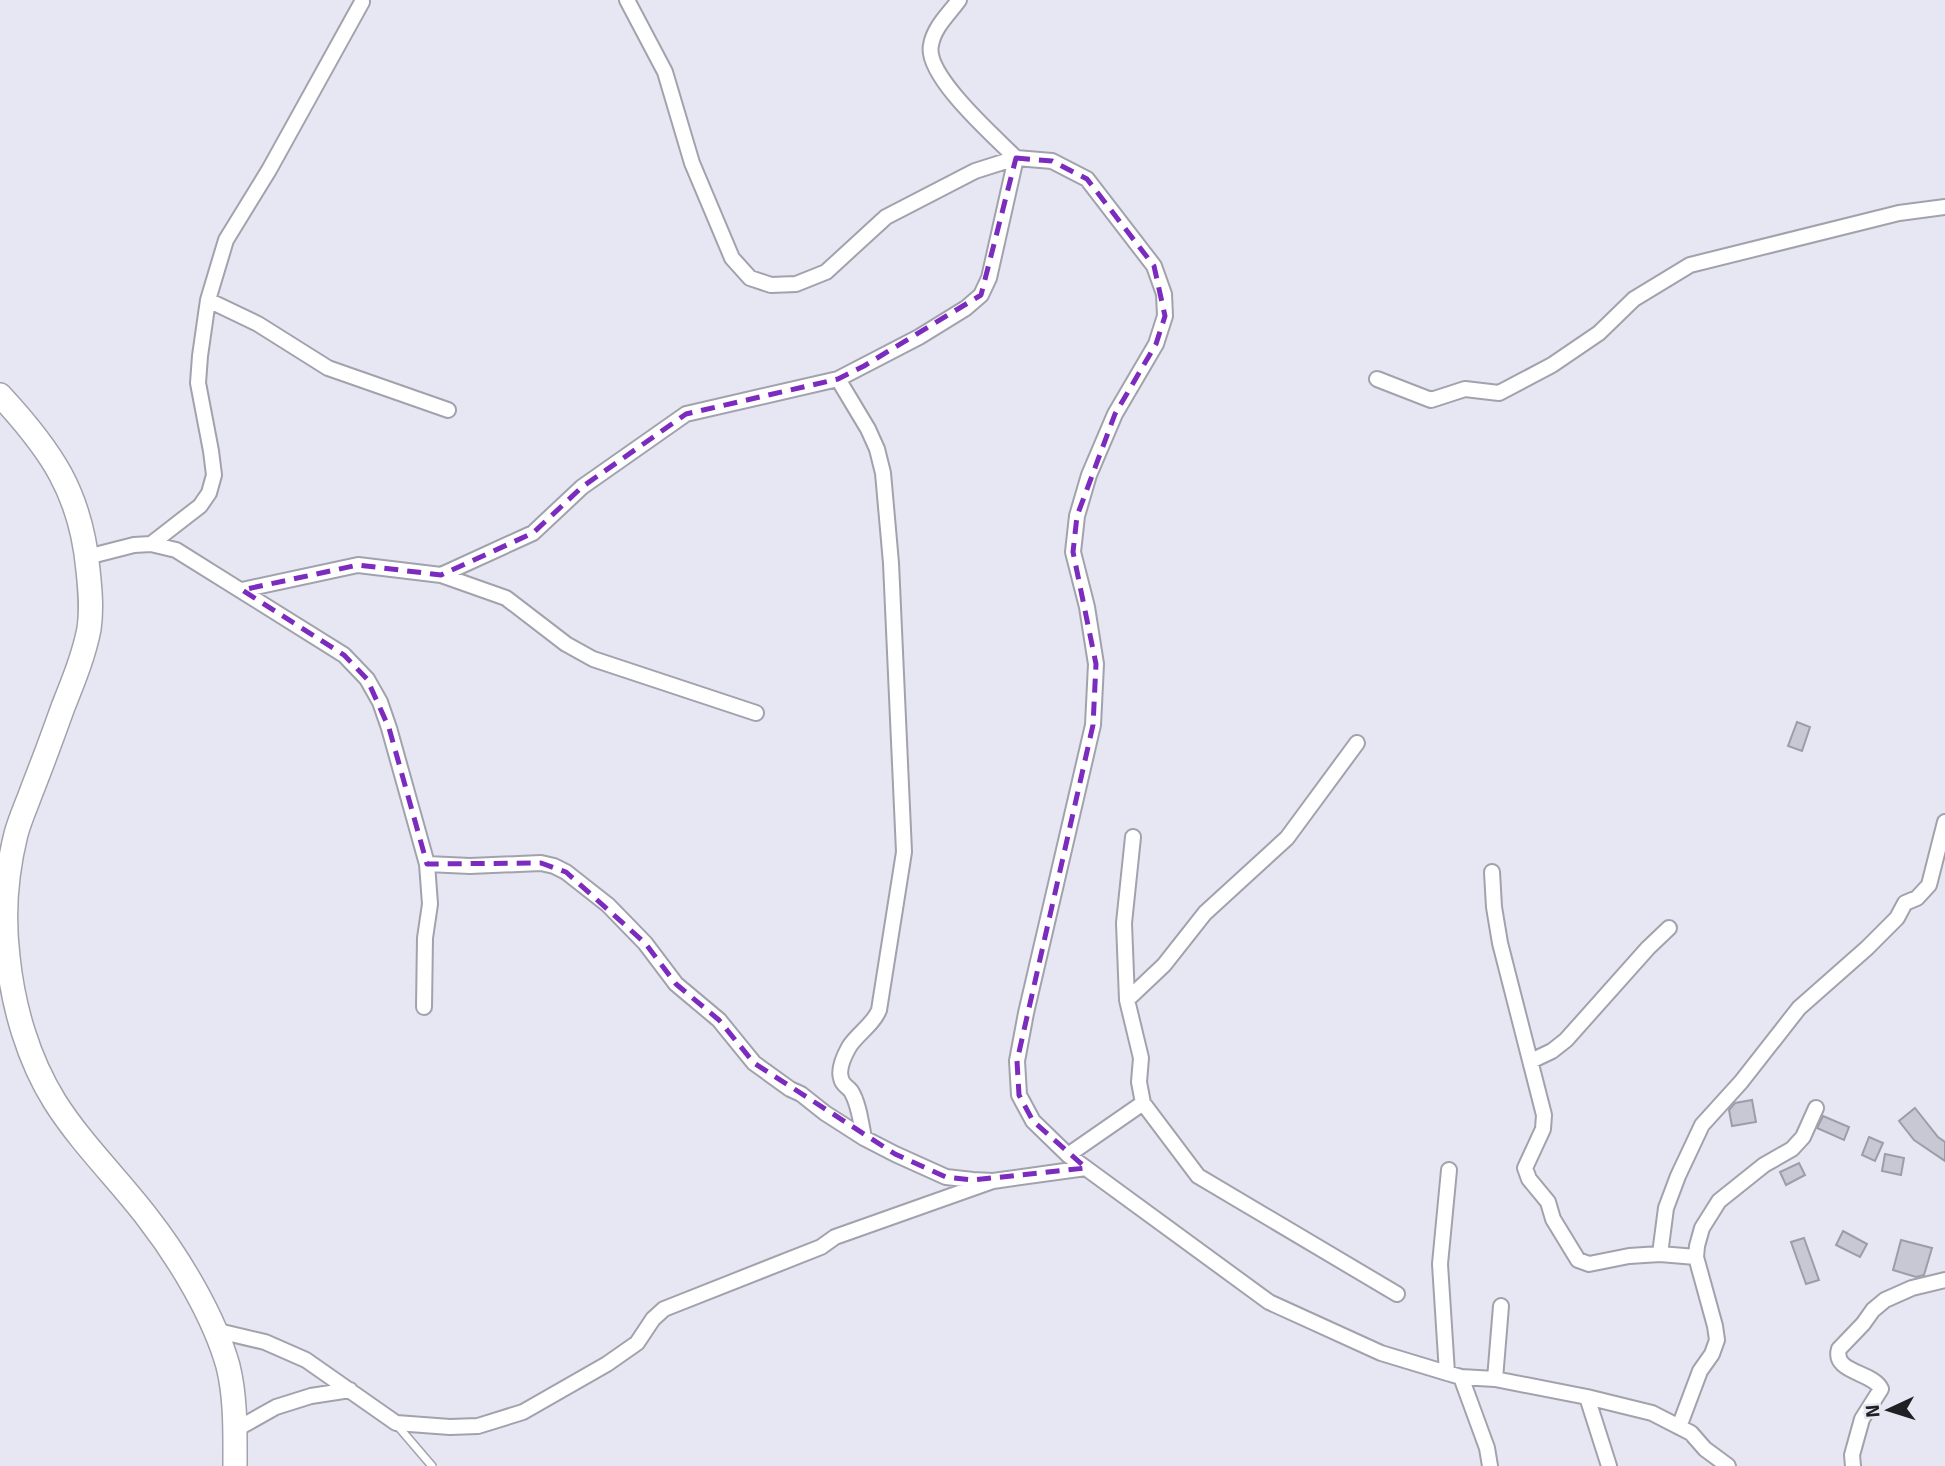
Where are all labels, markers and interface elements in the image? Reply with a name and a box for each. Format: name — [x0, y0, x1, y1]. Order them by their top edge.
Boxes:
north arrow — [1854, 1375, 1924, 1445]
text: N — [1861, 1404, 1885, 1419]

